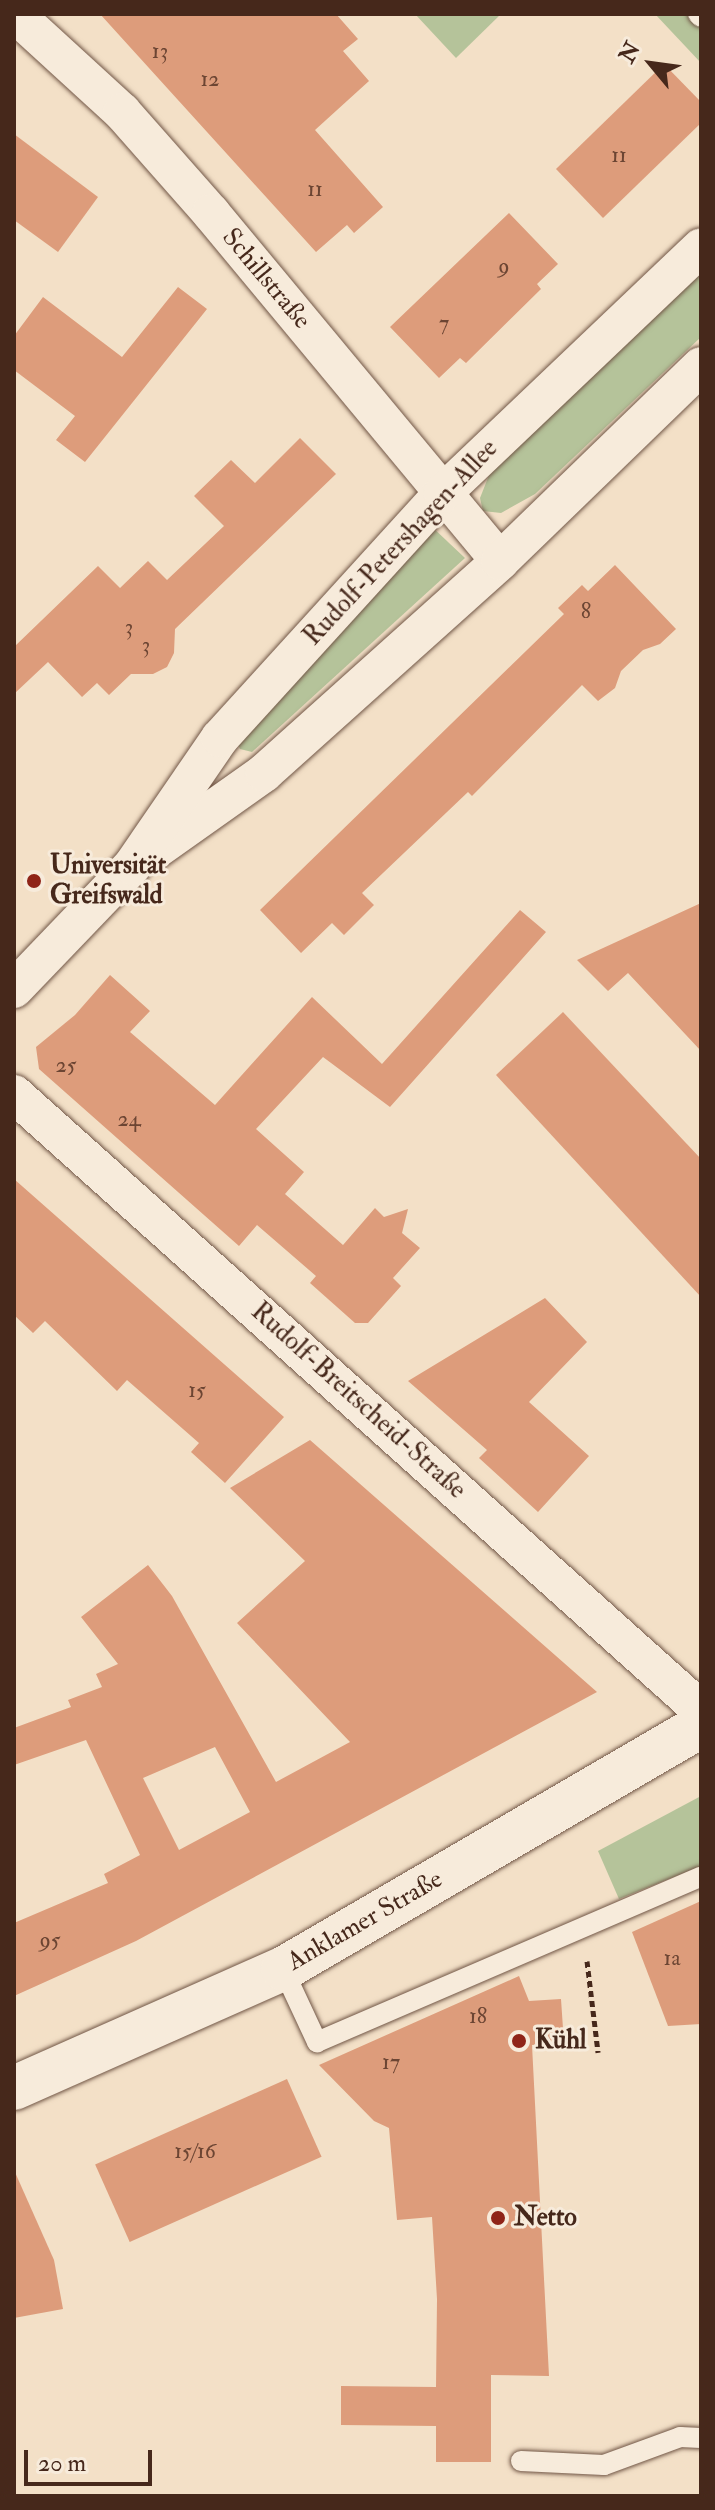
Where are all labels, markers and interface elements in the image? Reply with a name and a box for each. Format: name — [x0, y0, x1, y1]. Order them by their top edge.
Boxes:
north arrow — [611, 24, 691, 104]
text: N — [613, 37, 647, 68]
house number: 13 — [152, 39, 168, 65]
house number: 12 — [200, 67, 220, 93]
house number: 11 — [611, 143, 627, 169]
house number: 11 — [307, 177, 323, 203]
street label: Schillstraße — [215, 222, 317, 336]
house number: 9 — [498, 254, 510, 280]
house number: 7 — [439, 311, 449, 337]
street label: Rudolf-Petershagen-Allee — [297, 434, 505, 652]
house number: 8 — [581, 599, 591, 625]
house number: 3 — [125, 615, 133, 641]
house number: 3 — [142, 633, 150, 659]
place label: Universität Greifswald — [50, 850, 166, 912]
marker: Universität Greifswald — [25, 872, 43, 890]
house number: 25 — [56, 1053, 76, 1079]
house number: 24 — [117, 1107, 141, 1133]
street label: Rudolf-Breitscheid-Straße — [244, 1296, 472, 1506]
house number: 15 — [188, 1378, 206, 1404]
street label: Anklamer Straße — [282, 1864, 448, 1978]
house number: 95 — [40, 1928, 60, 1954]
house number: 1a — [664, 1946, 680, 1972]
house number: 18 — [469, 2004, 487, 2030]
place label: Kühl — [535, 2025, 586, 2057]
marker: Kühl — [510, 2032, 528, 2050]
house number: 17 — [382, 2050, 400, 2076]
house number: 15/16 — [174, 2139, 216, 2165]
place label: Netto — [514, 2202, 577, 2234]
marker: Netto — [489, 2209, 507, 2227]
scale bar — [28, 2434, 156, 2484]
text: 20 m — [38, 2448, 86, 2479]

